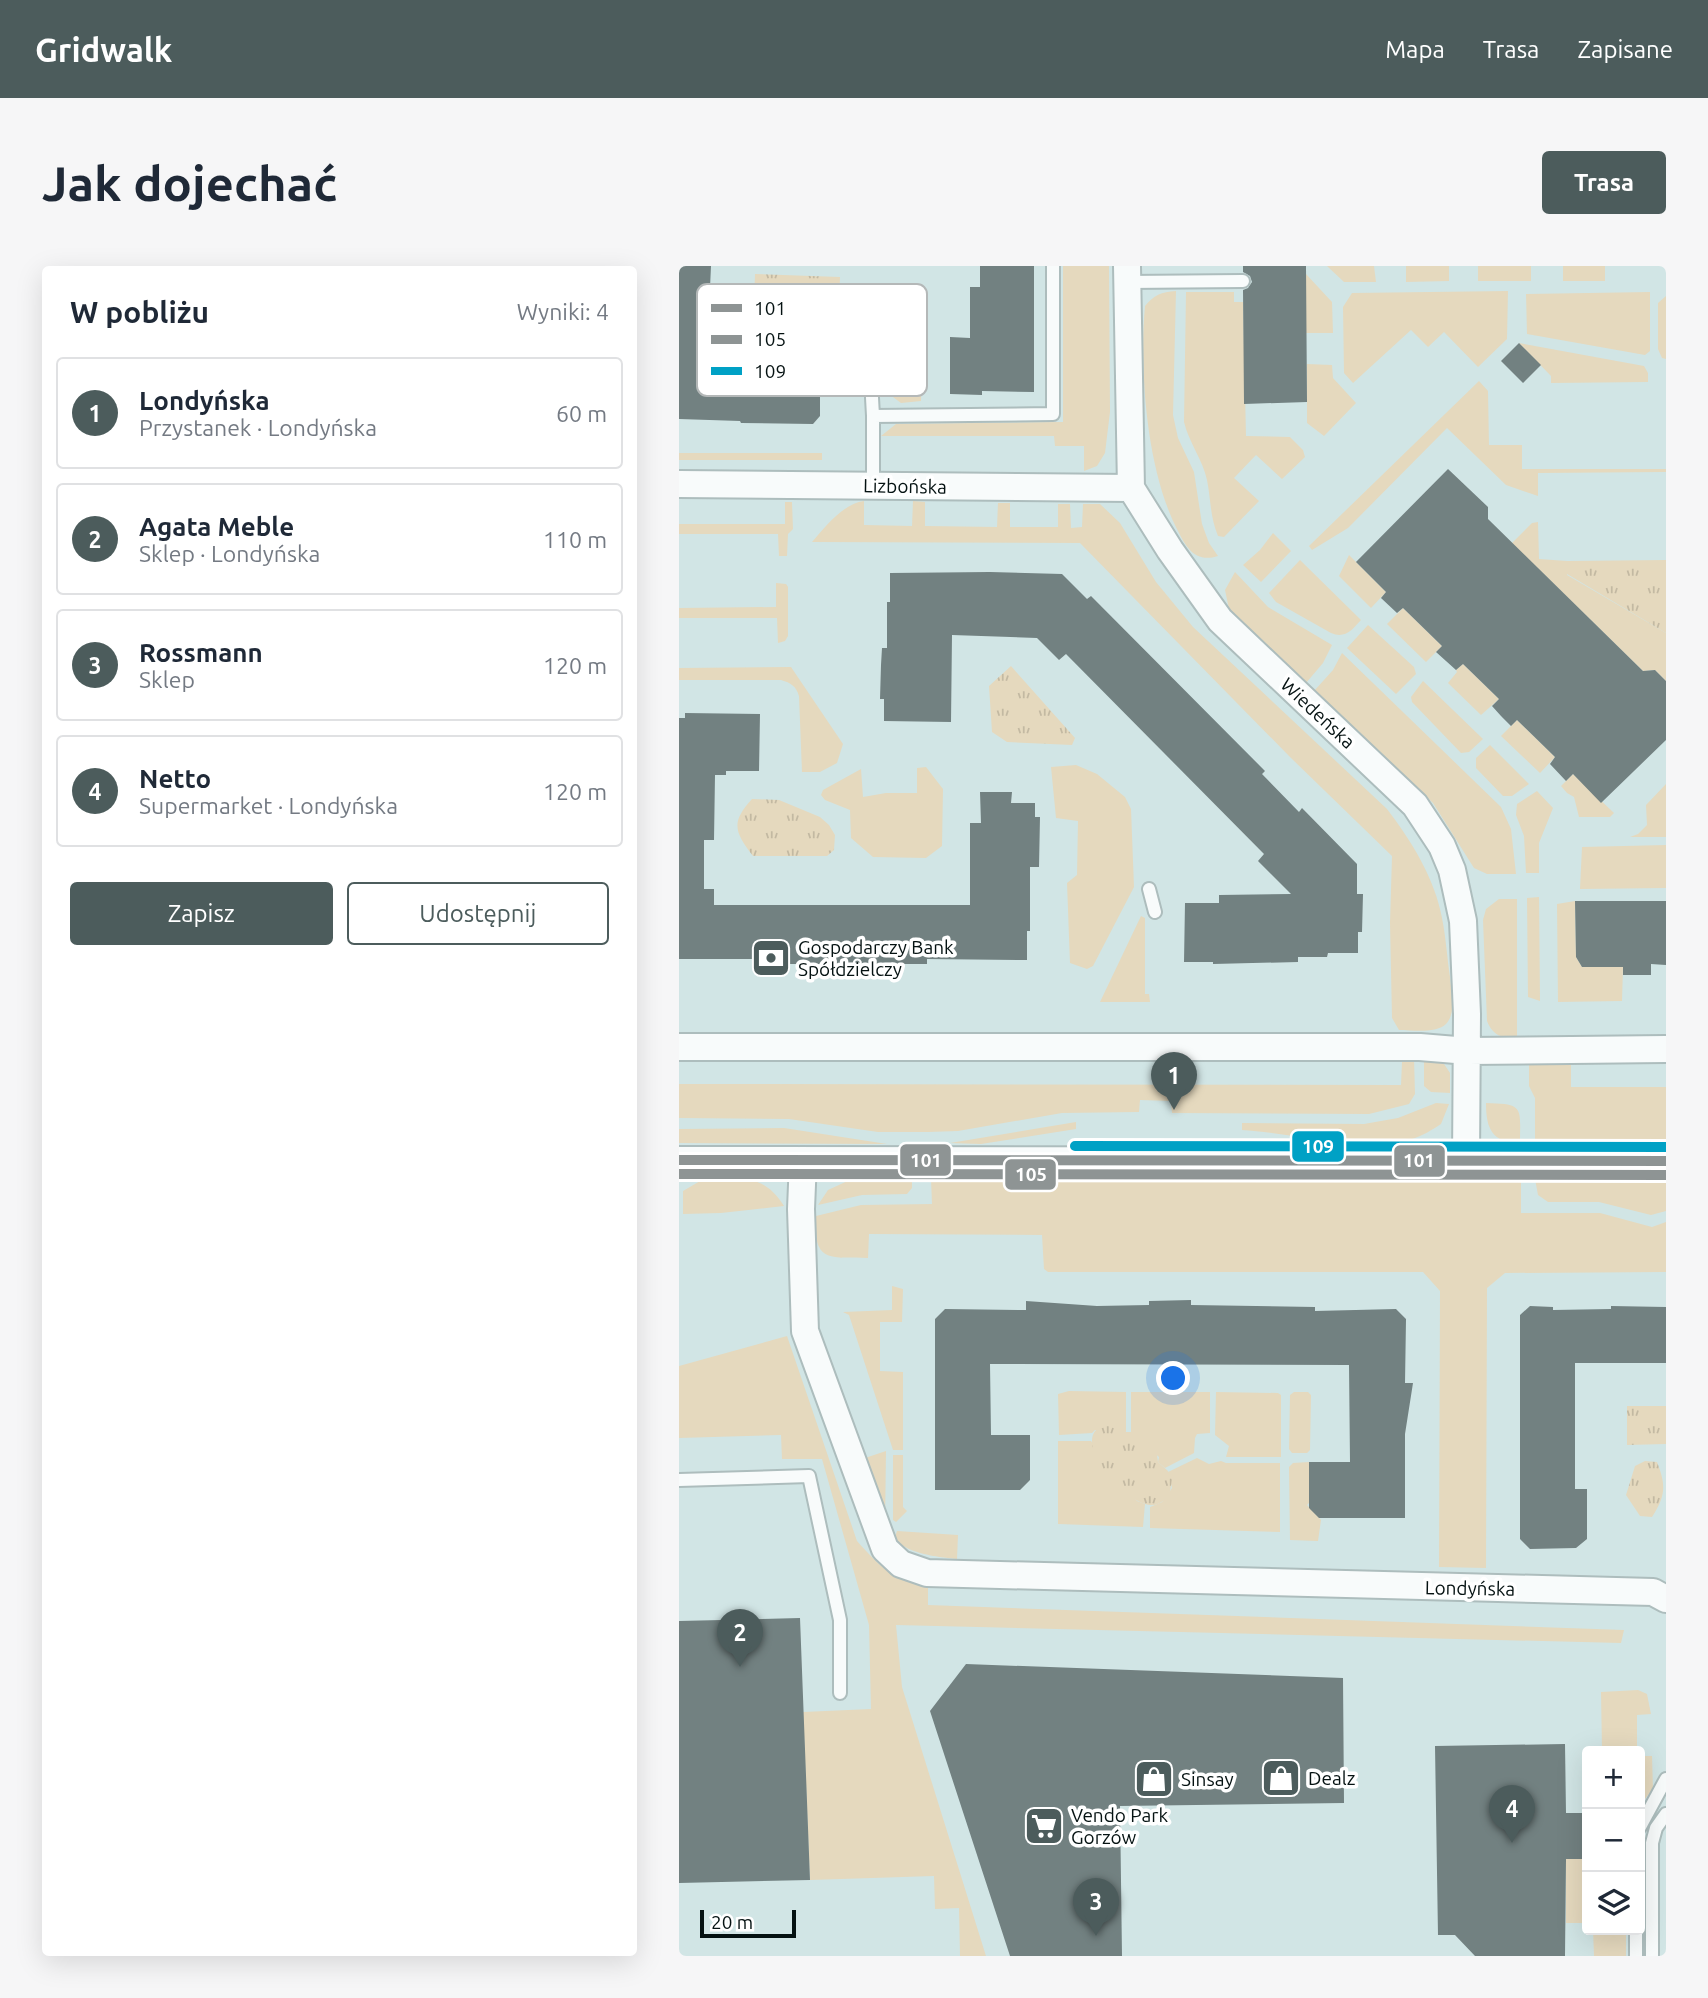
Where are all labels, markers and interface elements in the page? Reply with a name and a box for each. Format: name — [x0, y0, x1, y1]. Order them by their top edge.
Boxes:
text: Gridwalk — [35, 31, 172, 68]
text: Mapa — [1385, 36, 1445, 63]
text: Trasa — [1483, 36, 1539, 63]
text: Zapisane — [1577, 36, 1673, 63]
button: Trasa — [1542, 151, 1666, 214]
text: Jak dojechać — [42, 155, 337, 210]
legend — [697, 284, 927, 396]
text: W pobliżu — [70, 295, 209, 329]
text: 101 — [754, 297, 786, 319]
text: Wyniki: 4 — [517, 299, 609, 324]
text: 105 — [754, 328, 786, 350]
text: 109 — [754, 360, 786, 382]
text: Londyńska — [139, 386, 270, 415]
text: 1 — [89, 401, 101, 426]
text: 60 m — [556, 401, 607, 426]
text: Przystanek · Londyńska — [139, 415, 377, 440]
street label: Lizbońska — [863, 474, 947, 498]
text: Agata Meble — [139, 512, 294, 541]
text: 2 — [89, 527, 101, 552]
text: 110 m — [543, 527, 607, 552]
text: Sklep · Londyńska — [139, 541, 320, 566]
text: Rossmann — [139, 638, 263, 667]
text: 3 — [89, 653, 101, 678]
text: 120 m — [543, 653, 607, 678]
text: Sklep — [139, 667, 195, 692]
street label: Wiedeńska — [1276, 673, 1360, 753]
text: Netto — [139, 764, 211, 793]
text: 4 — [89, 779, 101, 804]
text: 120 m — [543, 779, 607, 804]
text: Supermarket · Londyńska — [139, 793, 398, 818]
button: Zapisz — [70, 882, 333, 945]
button: Udostępnij — [347, 882, 609, 945]
place label: Gospodarczy Bank Spółdzielczy — [798, 936, 954, 980]
bank icon: Gospodarczy Bank Spółdzielczy — [750, 937, 792, 979]
pin: 1 — [1151, 1052, 1197, 1110]
line badge: 109 — [1291, 1130, 1345, 1163]
text: 109 — [1302, 1135, 1334, 1157]
line badge: 101 — [899, 1143, 952, 1177]
line badge: 101 — [1393, 1144, 1446, 1178]
text: 101 — [910, 1149, 942, 1171]
text: 101 — [1403, 1149, 1435, 1171]
line badge: 105 — [1004, 1158, 1057, 1191]
text: 105 — [1015, 1163, 1047, 1185]
your location — [1156, 1361, 1190, 1395]
street label: Londyńska — [1425, 1576, 1515, 1600]
pin: 2 — [717, 1609, 763, 1667]
map controls — [1582, 1746, 1645, 1935]
button: + — [1582, 1746, 1645, 1809]
shop icon: Dealz — [1260, 1757, 1302, 1799]
shop icon: Sinsay — [1133, 1758, 1175, 1800]
place label: Dealz — [1308, 1767, 1356, 1789]
place label: Sinsay — [1181, 1768, 1234, 1790]
pin: 4 — [1489, 1785, 1535, 1843]
place label: Vendo Park Gorzów — [1071, 1804, 1168, 1848]
supermarket icon: Vendo Park Gorzów — [1023, 1805, 1065, 1847]
button: − — [1582, 1809, 1645, 1872]
button: layers — [1582, 1872, 1645, 1935]
pin: 3 — [1073, 1878, 1119, 1936]
scale bar — [700, 1907, 796, 1939]
text: 20 m — [711, 1911, 753, 1933]

